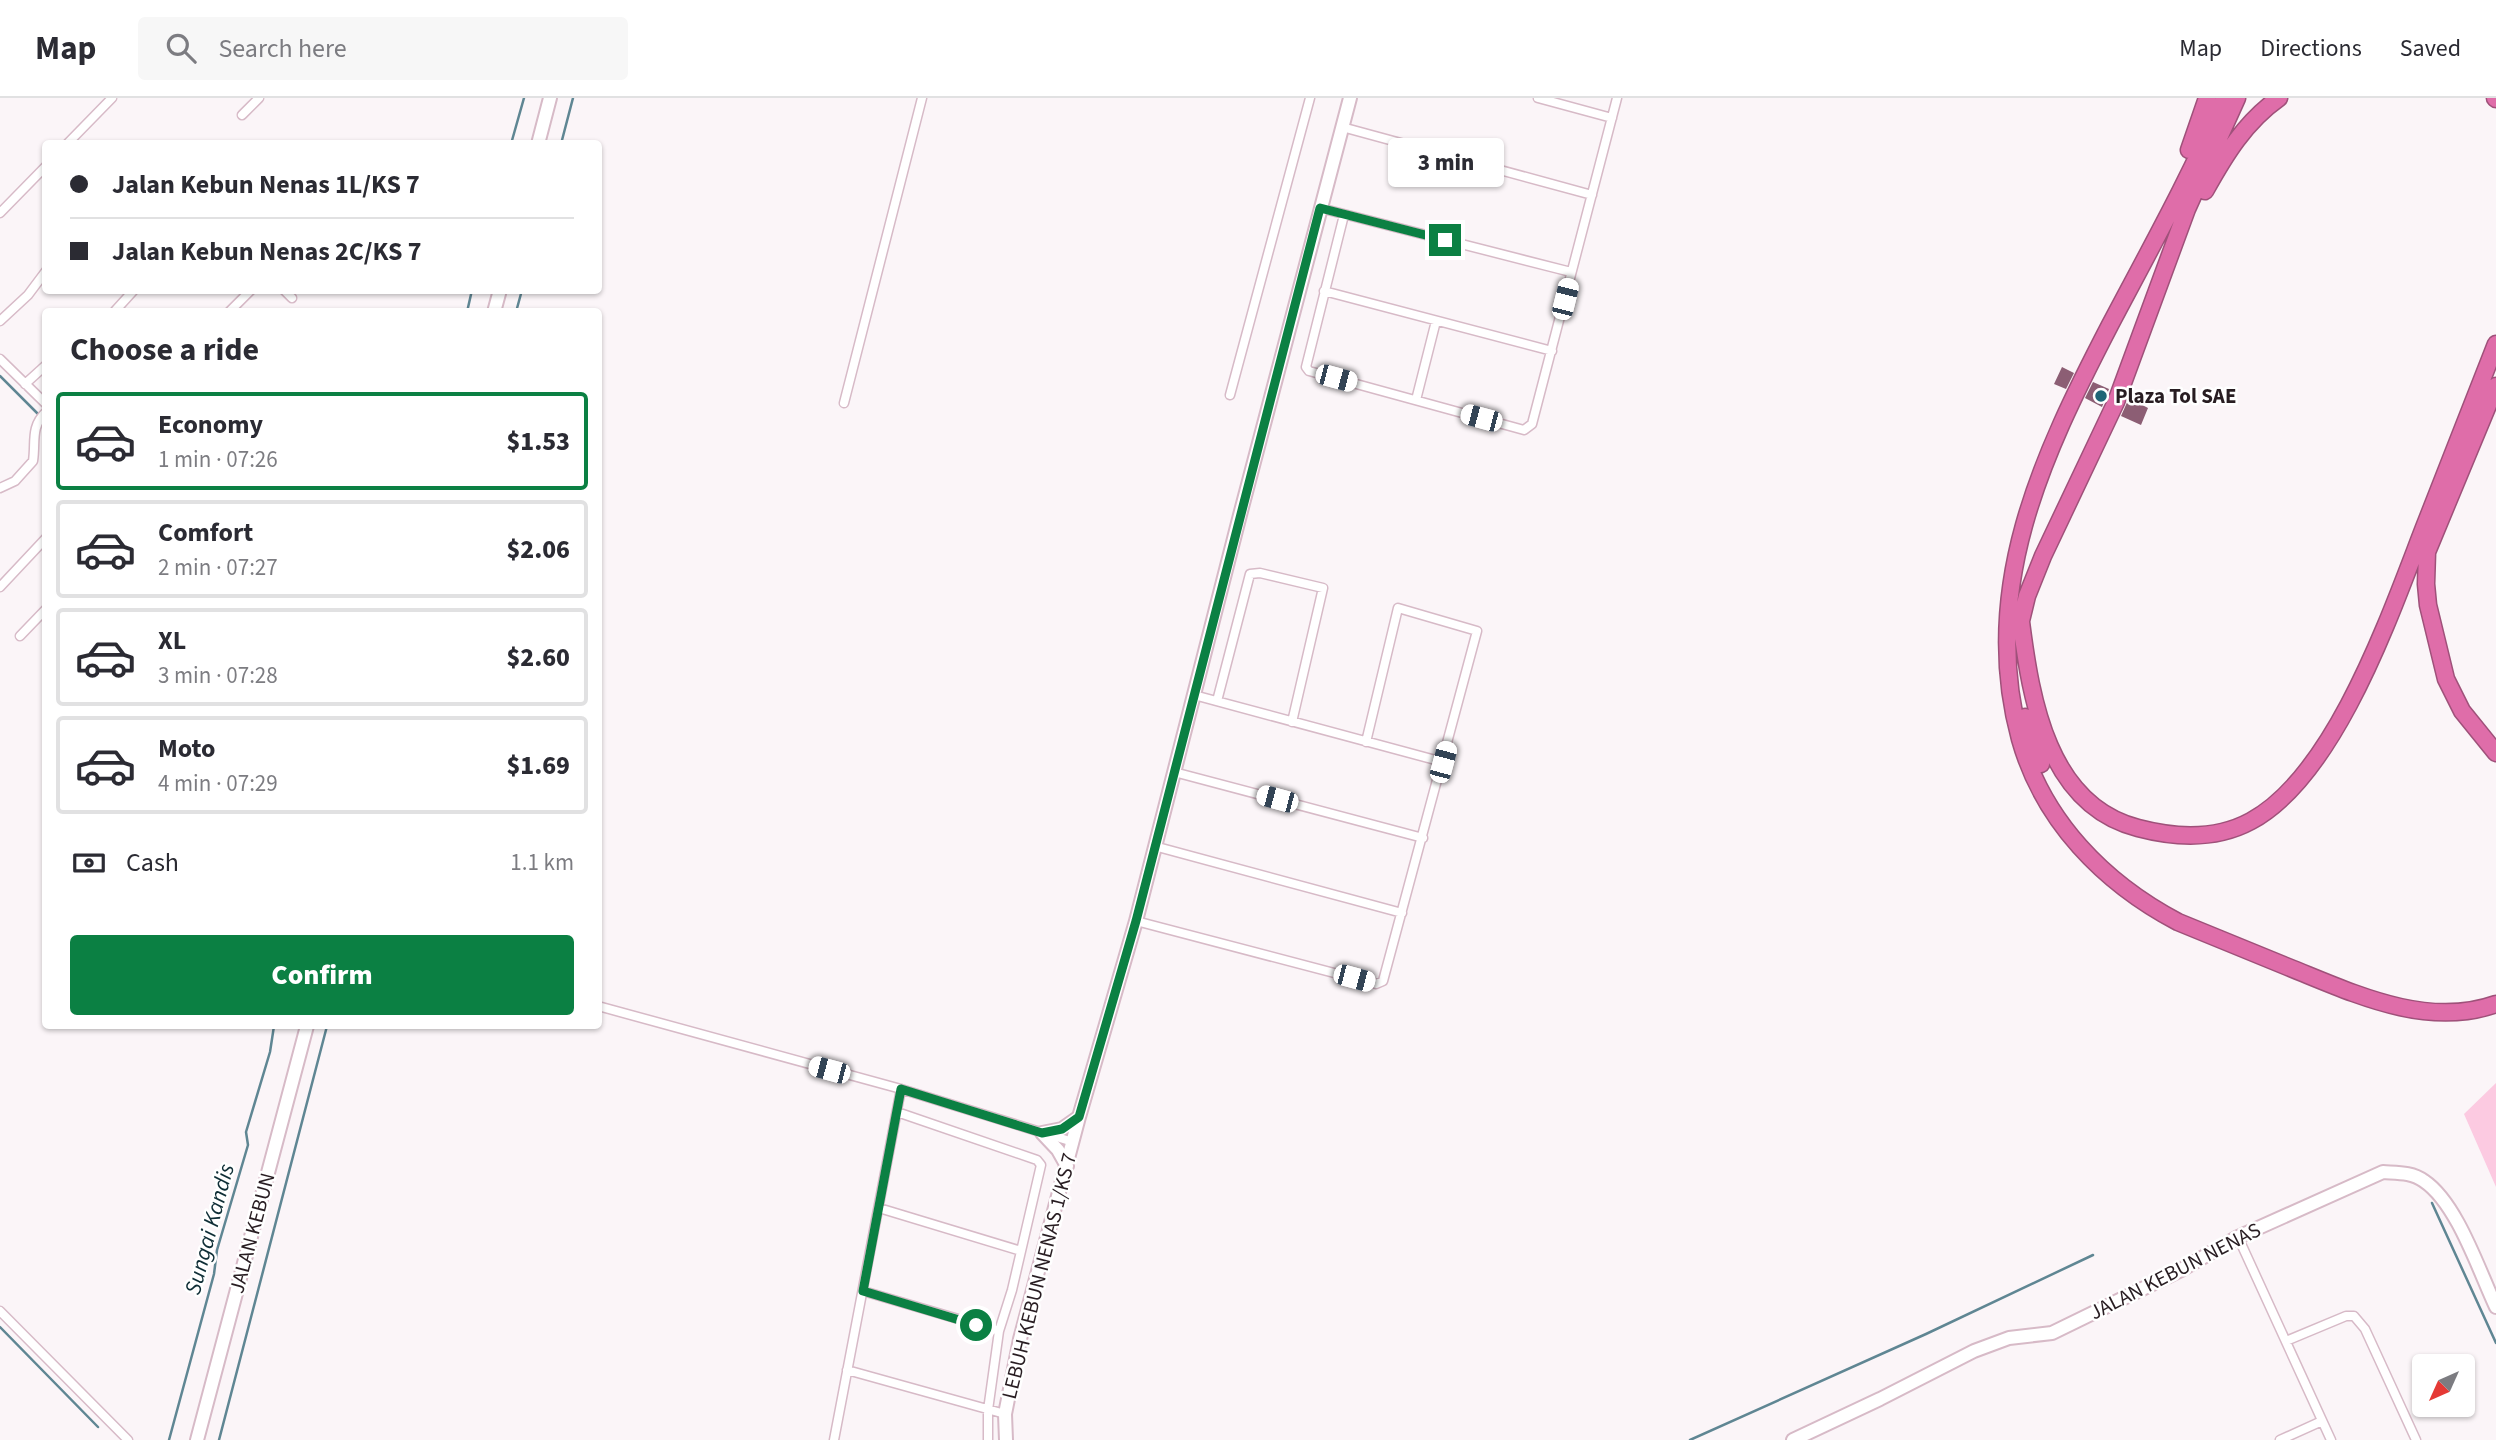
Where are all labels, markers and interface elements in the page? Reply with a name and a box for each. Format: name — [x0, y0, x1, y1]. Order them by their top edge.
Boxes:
search box — [138, 17, 628, 80]
text: Map — [35, 25, 96, 72]
icon: search — [162, 29, 200, 67]
text: Search here — [218, 30, 347, 67]
text: Map — [2179, 31, 2222, 66]
text: Directions — [2260, 31, 2362, 66]
text: Saved — [2400, 31, 2461, 66]
callout: 3 min — [1387, 138, 1503, 188]
text: 3 min — [1418, 146, 1474, 179]
text: Jalan Kebun Nenas 1L/KS 7 — [112, 166, 420, 203]
route end — [1429, 224, 1461, 256]
text: Jalan Kebun Nenas 2C/KS 7 — [112, 233, 421, 270]
car — [1550, 276, 1581, 322]
text: Choose a ride — [70, 327, 259, 373]
car — [1313, 362, 1360, 394]
place label: Plaza Tol SAE — [2115, 381, 2236, 411]
marker: Plaza Tol SAE — [2093, 388, 2109, 404]
car — [1458, 402, 1505, 434]
text: Economy — [158, 406, 263, 443]
icon: car — [74, 410, 137, 473]
text: $1.53 — [506, 423, 570, 460]
text: 1 min · 07:26 — [158, 443, 278, 476]
text: Comfort — [158, 514, 253, 551]
icon: car — [74, 518, 137, 581]
text: $2.06 — [506, 531, 570, 568]
text: 2 min · 07:27 — [158, 551, 278, 584]
text: XL — [158, 622, 186, 659]
icon: car — [74, 626, 137, 689]
text: $2.60 — [506, 639, 570, 676]
text: 3 min · 07:28 — [158, 659, 278, 692]
text: Moto — [158, 730, 215, 767]
icon: car — [74, 734, 137, 797]
car — [1428, 739, 1459, 785]
text: $1.69 — [506, 747, 570, 784]
text: 4 min · 07:29 — [158, 767, 278, 800]
car — [1254, 783, 1301, 815]
icon: cash — [70, 844, 108, 882]
text: Cash — [126, 844, 179, 881]
text: 1.1 km — [510, 846, 574, 879]
button: Confirm — [70, 935, 574, 1015]
car — [1331, 962, 1378, 994]
car — [806, 1054, 853, 1086]
street label: LEBUH KEBUN NENAS 1/KS 7 — [994, 1150, 1084, 1402]
water label: Sungai Kandis — [176, 1160, 243, 1298]
street label: JALAN KEBUN — [222, 1169, 282, 1297]
street label: JALAN KEBUN NENAS — [2084, 1215, 2266, 1327]
route start — [960, 1309, 992, 1341]
north arrow — [2412, 1354, 2474, 1418]
map controls — [2412, 1354, 2475, 1417]

